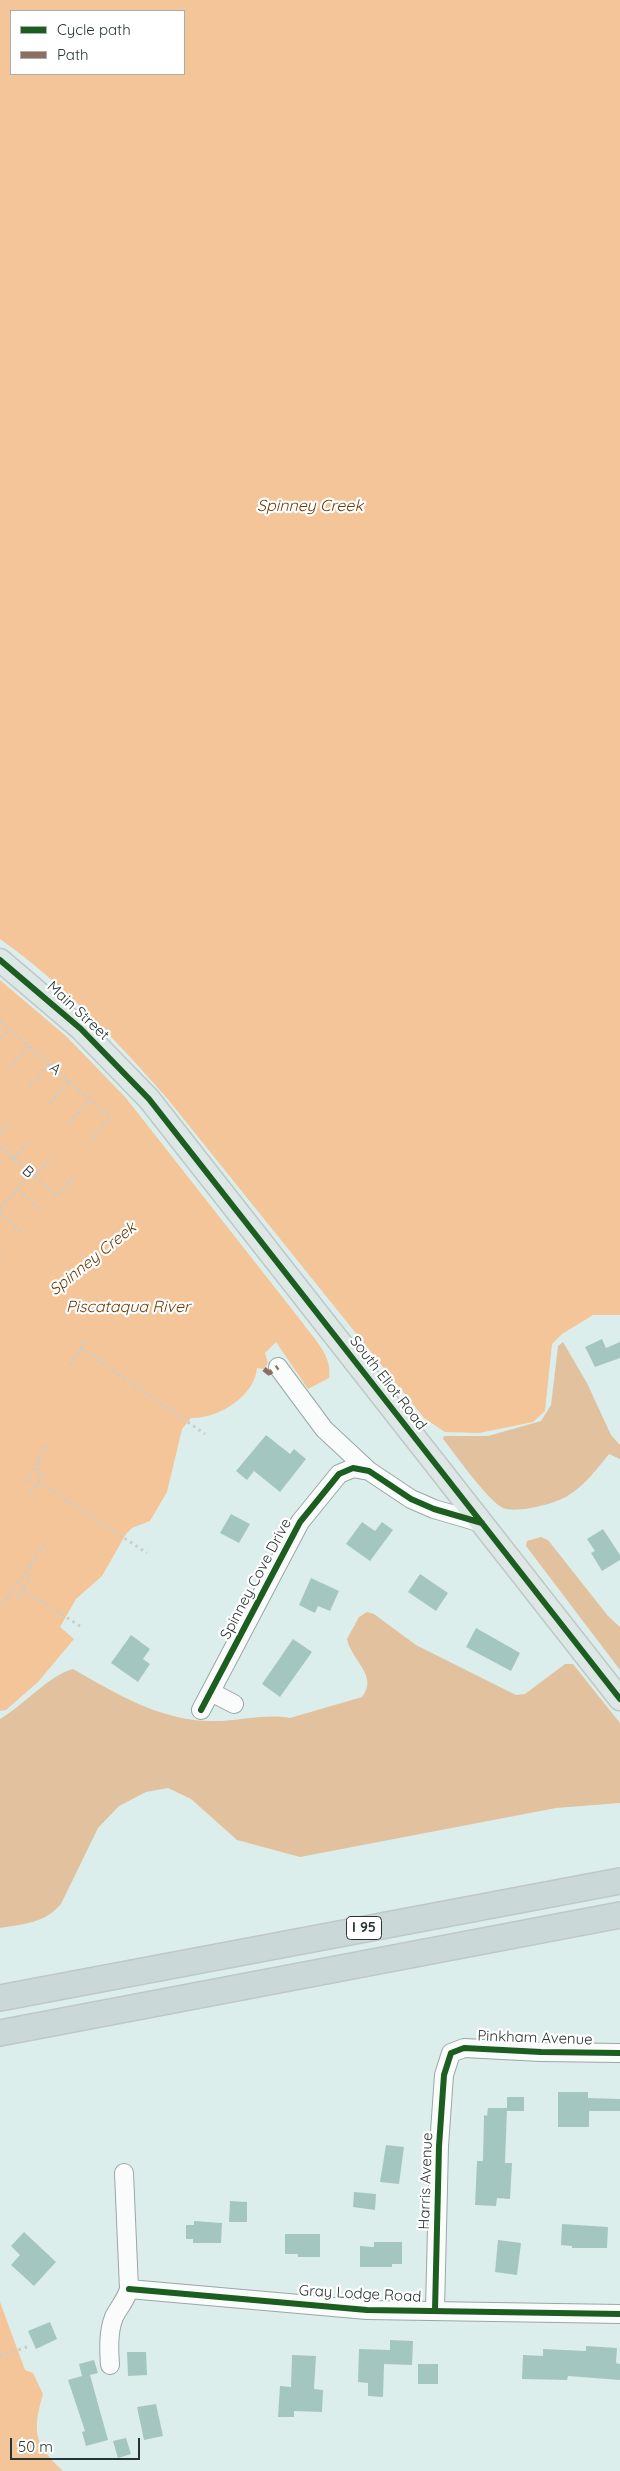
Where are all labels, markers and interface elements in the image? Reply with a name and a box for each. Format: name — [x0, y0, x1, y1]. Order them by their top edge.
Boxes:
legend — [10, 10, 185, 75]
text: Cycle path — [57, 20, 131, 39]
text: Path — [57, 45, 89, 64]
water label: Spinney Creek — [257, 496, 363, 516]
street label: Main Street — [43, 978, 113, 1044]
street label: A — [45, 1059, 65, 1079]
street label: B — [18, 1162, 38, 1182]
water label: Spinney Creek — [46, 1218, 140, 1300]
water label: Piscataqua River — [66, 1297, 190, 1317]
street label: South Eliot Road — [346, 1332, 430, 1434]
street label: Spinney Cove Drive — [217, 1515, 295, 1643]
road number: I 95 — [346, 1916, 382, 1940]
street label: Pinkham Avenue — [477, 2027, 593, 2049]
street label: Harris Avenue — [415, 2132, 437, 2230]
street label: Gray Lodge Road — [298, 2282, 422, 2306]
scale bar — [12, 2428, 142, 2460]
text: 50 m — [18, 2437, 53, 2456]

